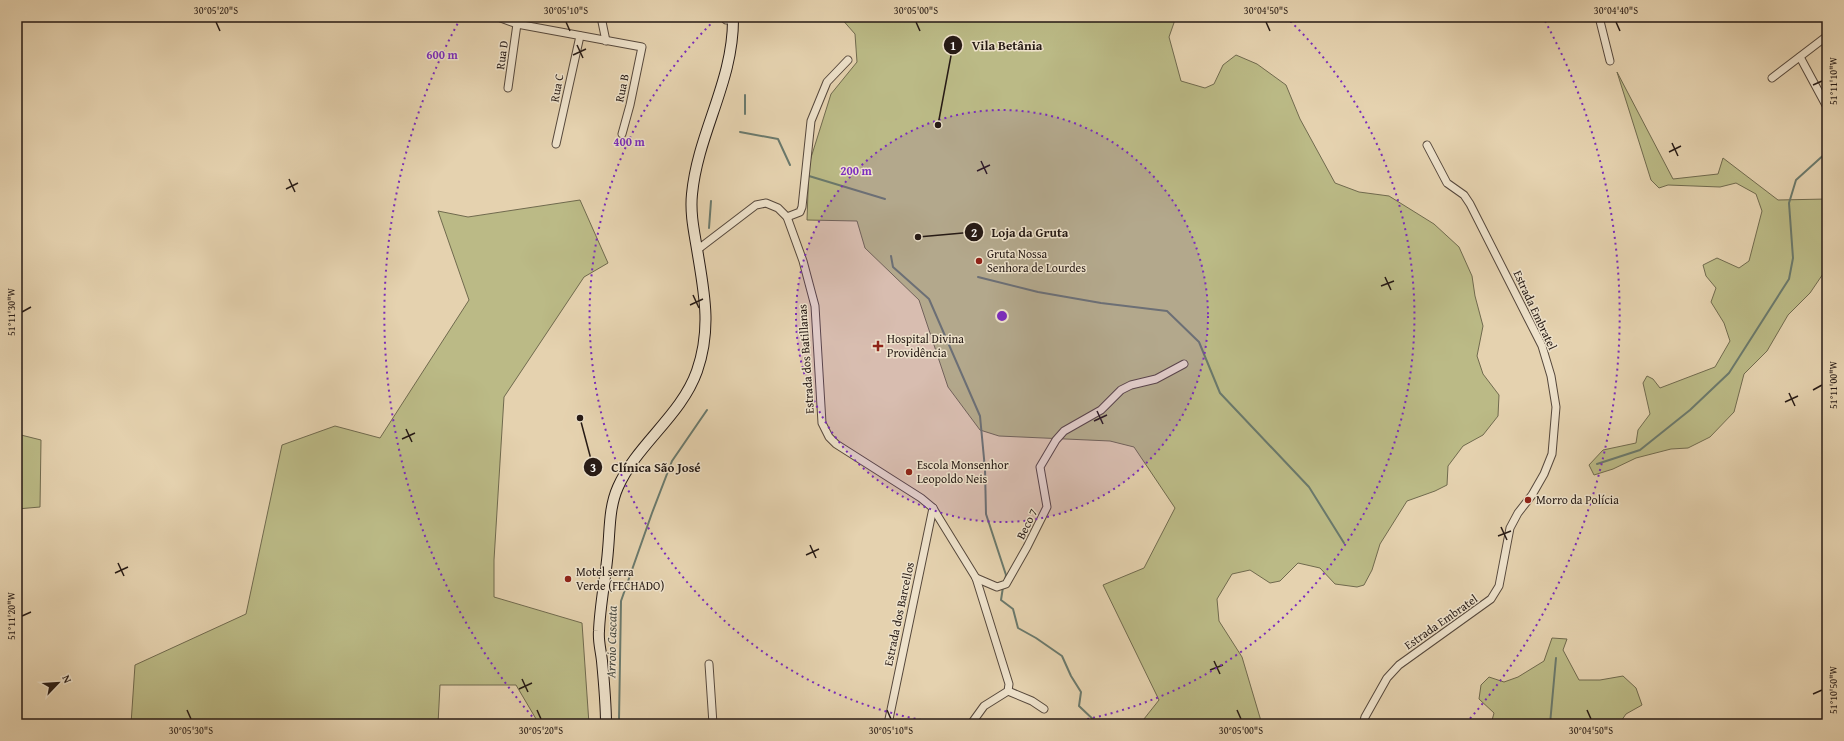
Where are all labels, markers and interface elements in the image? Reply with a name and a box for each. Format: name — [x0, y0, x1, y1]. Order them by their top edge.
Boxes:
text: 30°05'20"S — [194, 3, 238, 18]
text: 30°05'10"S — [544, 3, 588, 18]
text: 30°05'00"S — [894, 3, 938, 18]
text: 30°04'50"S — [1244, 3, 1288, 18]
text: 30°04'40"S — [1594, 3, 1638, 18]
callout: Vila Betânia — [943, 33, 1050, 58]
text: Vila Betânia — [972, 36, 1043, 55]
text: 1 — [950, 37, 956, 54]
street label: Rua D — [491, 39, 512, 70]
text: 600 m — [426, 46, 459, 63]
text: 51°11'10"W — [1826, 57, 1841, 105]
street label: Rua C — [545, 72, 568, 103]
street label: Rua B — [610, 72, 633, 104]
text: 400 m — [613, 133, 646, 150]
text: 200 m — [840, 162, 873, 179]
callout: Loja da Gruta — [964, 220, 1076, 245]
text: Loja da Gruta — [992, 223, 1069, 242]
text: 2 — [971, 224, 977, 241]
place label: Gruta Nossa Senhora de Lourdes — [987, 245, 1086, 276]
marker: Gruta Nossa Senhora de Lourdes — [974, 256, 984, 266]
street label: Estrada Embratel — [1510, 267, 1562, 353]
text: 51°11'30"W — [4, 288, 19, 336]
street label: Estrada dos Batillanas — [793, 303, 818, 414]
centre of rings — [995, 309, 1009, 323]
place label: Hospital Divina Providência — [887, 330, 964, 361]
marker: Hospital Divina Providência — [872, 340, 884, 352]
text: 51°11'00"W — [1826, 361, 1841, 409]
callout: Clínica São José — [583, 455, 709, 480]
place label: Escola Monsenhor Leopoldo Neis — [917, 456, 1009, 487]
text: Clínica São José — [611, 458, 701, 477]
text: 3 — [590, 459, 596, 476]
marker: Escola Monsenhor Leopoldo Neis — [904, 467, 914, 477]
place label: Morro da Polícia — [1536, 491, 1619, 508]
marker: Morro da Polícia — [1523, 495, 1533, 505]
street label: Beco 7 — [1012, 505, 1041, 542]
street label: Estrada dos Barcellos — [879, 560, 918, 668]
place label: Motel serra Verde (FECHADO) — [576, 563, 664, 594]
marker: Motel serra Verde (FECHADO) — [563, 574, 573, 584]
street label: Estrada Embratel — [1401, 590, 1481, 653]
text: 51°11'20"W — [4, 592, 19, 640]
water label: Arroio Cascata — [601, 606, 622, 679]
north arrow — [38, 663, 78, 703]
text: 51°10'50"W — [1826, 666, 1841, 714]
text: N — [58, 672, 76, 686]
text: 30°05'30"S — [169, 723, 213, 738]
text: 30°05'20"S — [519, 723, 563, 738]
text: 30°05'10"S — [869, 723, 913, 738]
text: 30°05'00"S — [1219, 723, 1263, 738]
text: 30°04'50"S — [1569, 723, 1613, 738]

